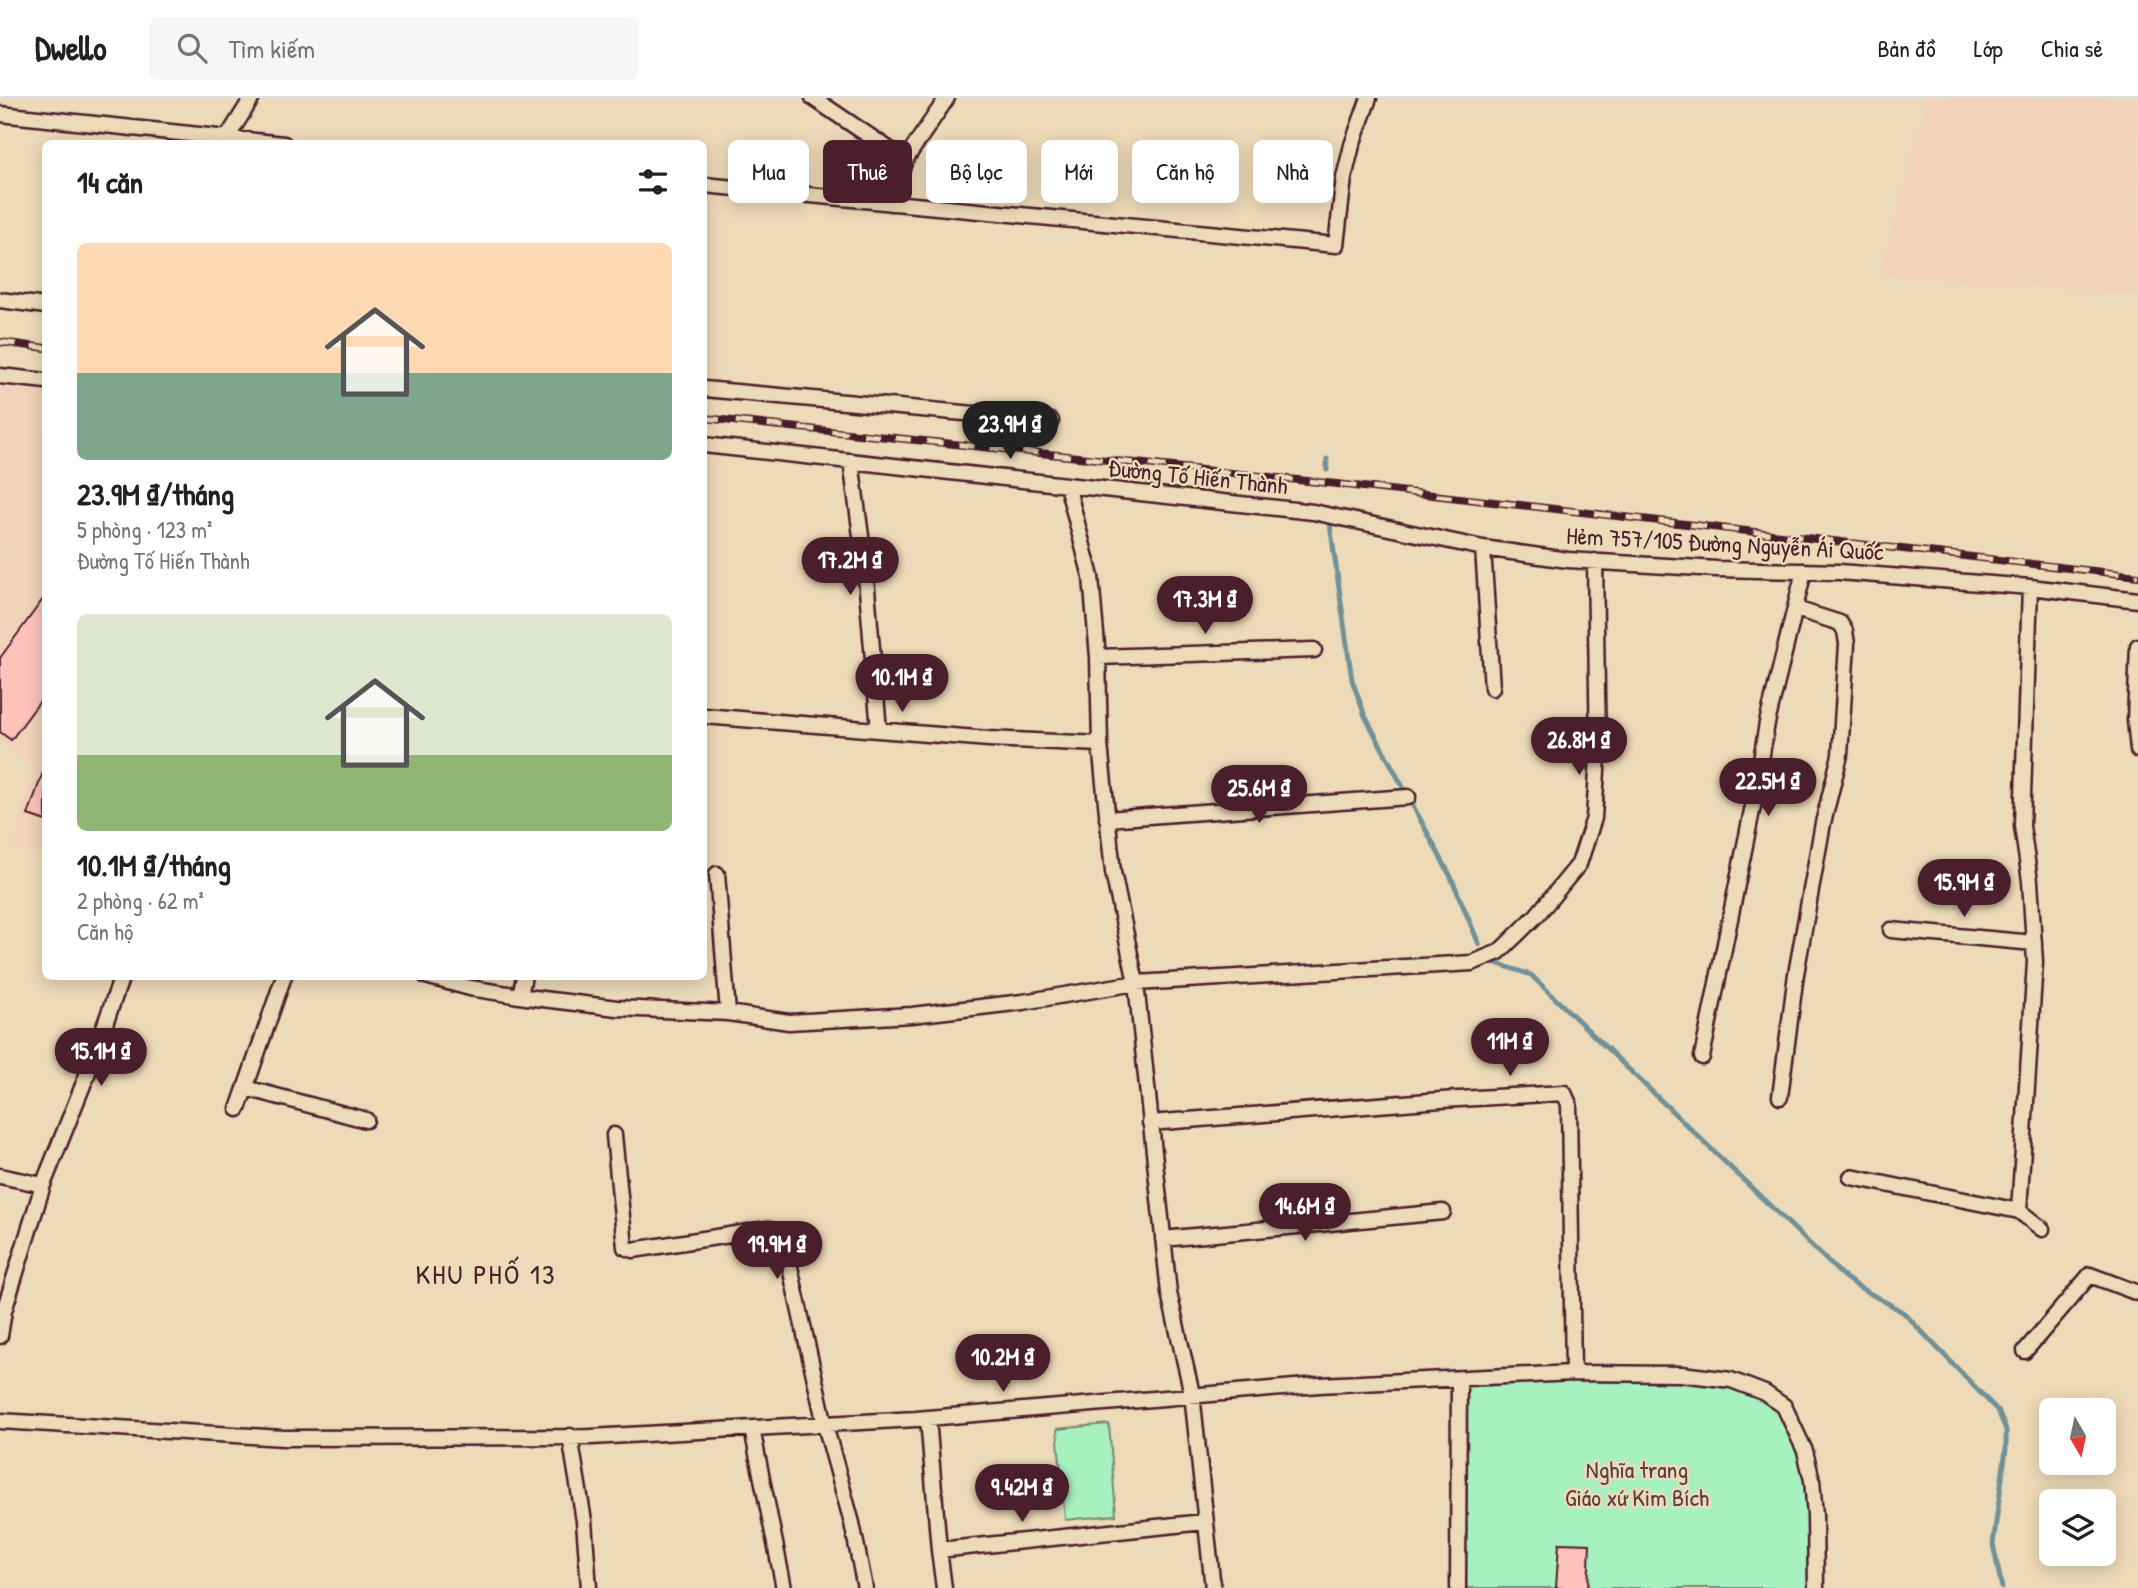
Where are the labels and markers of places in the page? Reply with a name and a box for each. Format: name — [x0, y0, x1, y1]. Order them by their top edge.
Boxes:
pin: 23.9M ₫ — [945, 402, 1075, 461]
pin: 17.2M ₫ — [785, 538, 915, 597]
pin: 17.3M ₫ — [1140, 576, 1270, 636]
pin: 10.1M ₫ — [837, 654, 967, 714]
pin: 26.8M ₫ — [1514, 718, 1644, 777]
pin: 22.5M ₫ — [1703, 758, 1833, 818]
pin: 25.6M ₫ — [1194, 766, 1324, 825]
pin: 15.9M ₫ — [1899, 860, 2029, 919]
pin: 11M ₫ — [1461, 1018, 1559, 1078]
pin: 15.1M ₫ — [36, 1028, 166, 1088]
pin: 14.6M ₫ — [1240, 1184, 1370, 1243]
pin: 19.9M ₫ — [712, 1222, 842, 1281]
pin: 10.2M ₫ — [938, 1334, 1068, 1394]
pin: 9.42M ₫ — [957, 1464, 1087, 1524]

